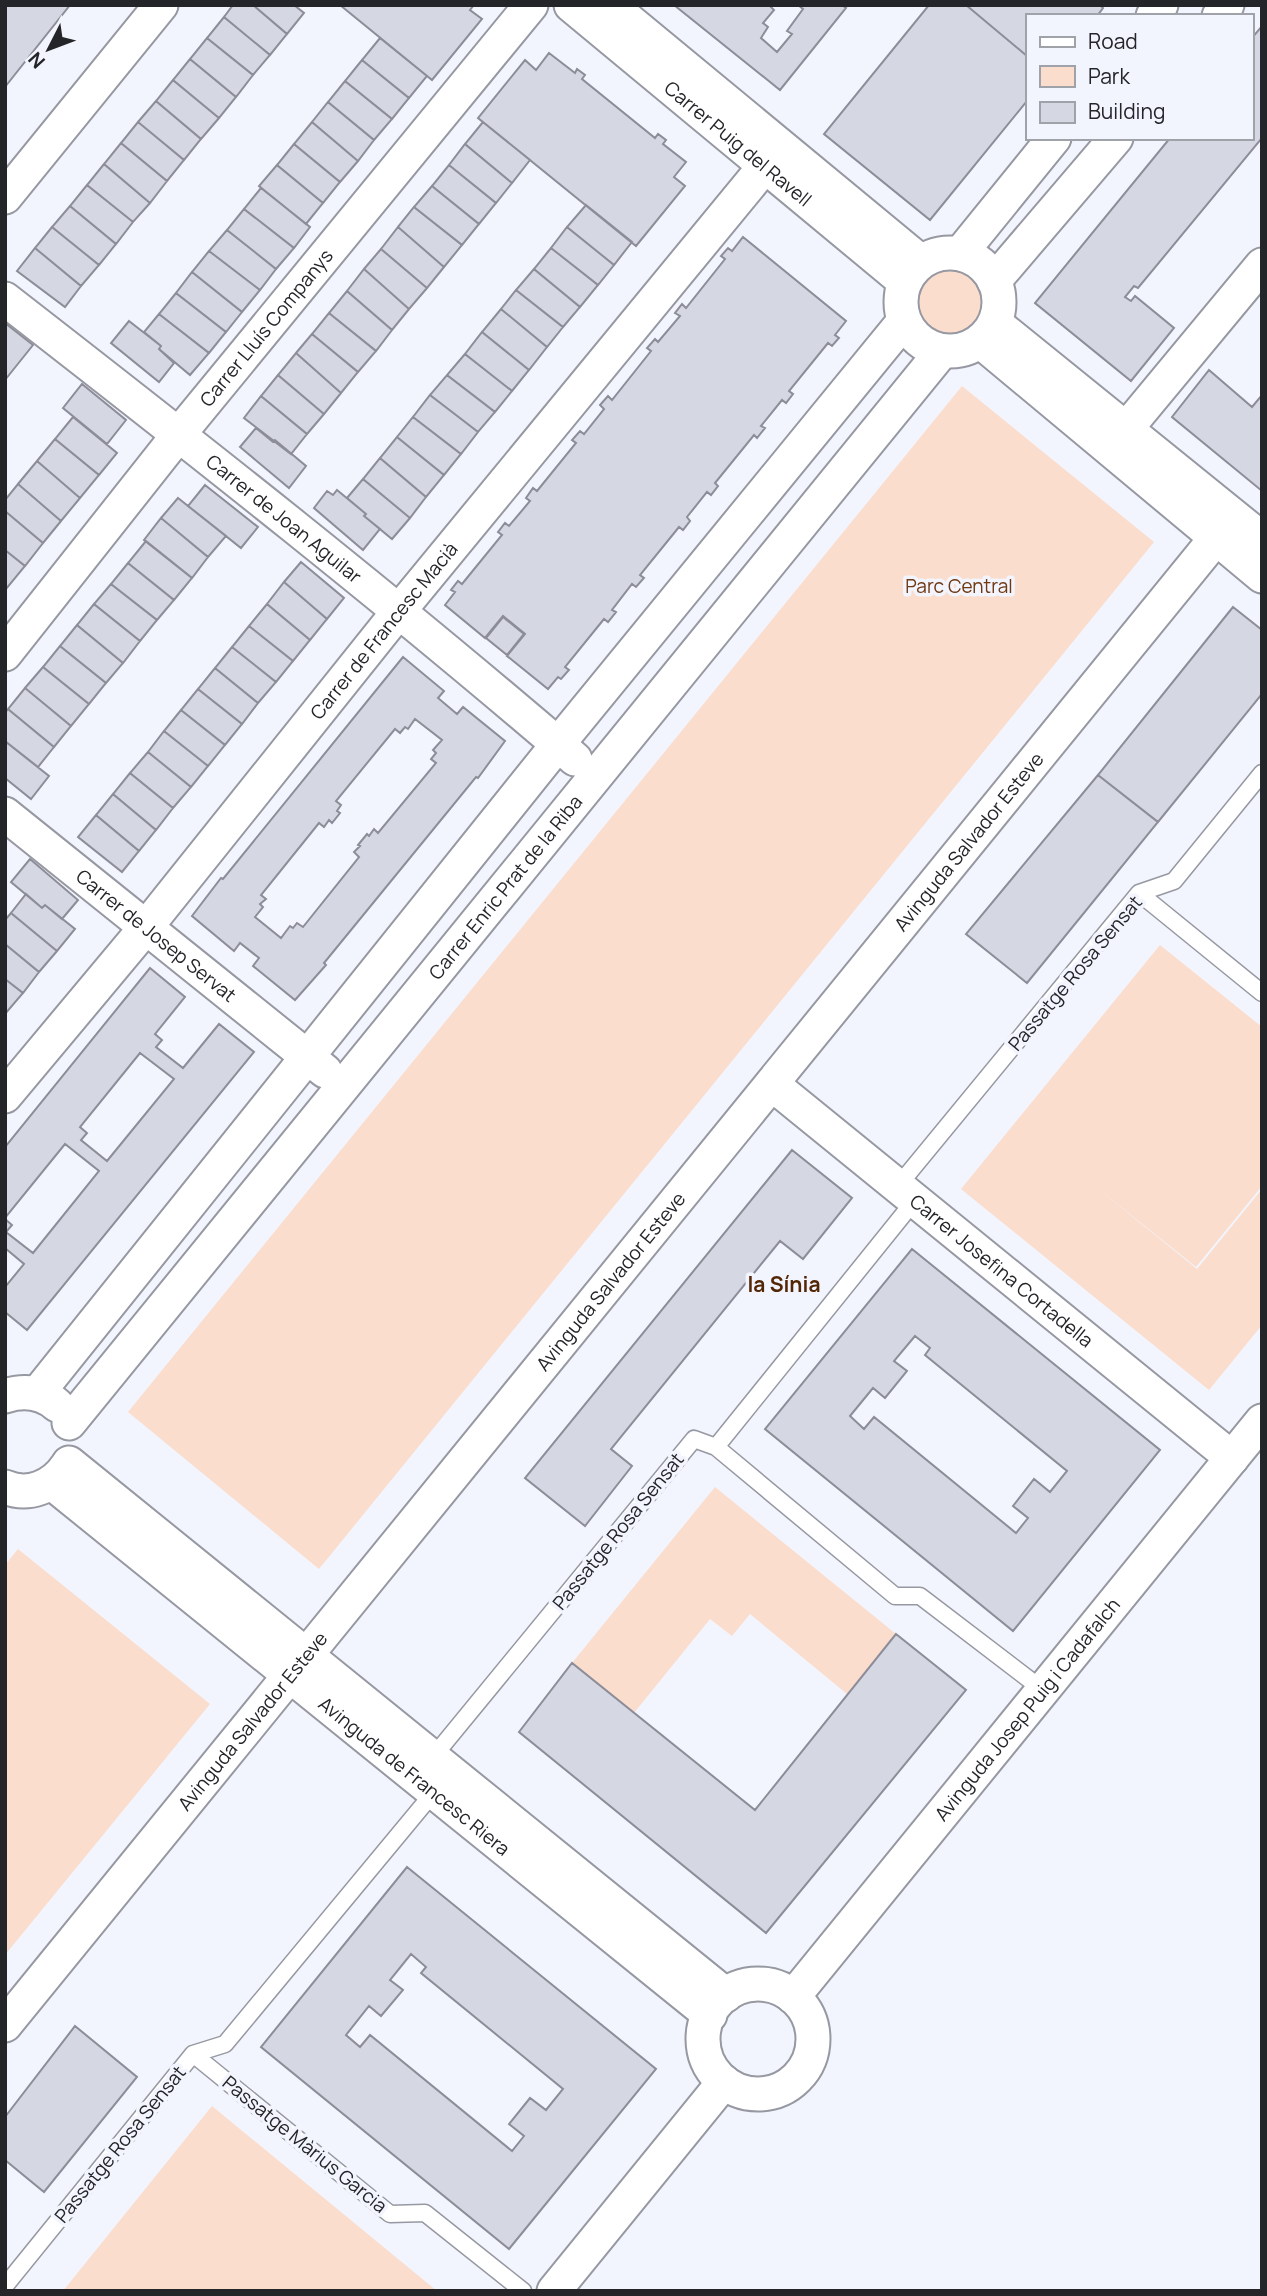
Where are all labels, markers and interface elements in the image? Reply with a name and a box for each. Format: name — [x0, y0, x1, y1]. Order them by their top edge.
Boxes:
north arrow — [14, 14, 84, 84]
legend — [1026, 14, 1253, 140]
text: Road — [1088, 27, 1138, 55]
text: N — [22, 47, 51, 74]
text: Park — [1088, 62, 1130, 90]
street label: Carrer Puig del Ravell — [659, 75, 817, 212]
text: Building — [1088, 97, 1165, 125]
street label: Carrer Lluís Companys — [194, 243, 339, 412]
street label: Carrer de Joan Aguilar — [201, 448, 367, 589]
street label: Carrer de Francesc Macià — [304, 537, 463, 725]
park label: Parc Central — [905, 573, 1013, 599]
street label: Avinguda Salvador Esteve — [888, 747, 1049, 937]
street label: Carrer Enric Prat de la Riba — [423, 789, 588, 985]
street label: Carrer de Josep Servat — [71, 863, 242, 1008]
street label: Passatge Rosa Sensat — [1002, 890, 1148, 1056]
street label: Avinguda Salvador Esteve — [530, 1186, 691, 1376]
street label: Carrer Josefina Cortadella — [904, 1188, 1099, 1353]
district label: la Sínia — [747, 1270, 821, 1298]
street label: Passatge Rosa Sensat — [546, 1447, 690, 1615]
street label: Avinguda Josep Puig i Cadafalch — [929, 1592, 1126, 1826]
street label: Avinguda Salvador Esteve — [172, 1626, 333, 1816]
street label: Avinguda de Francesc Riera — [313, 1691, 516, 1861]
street label: Passatge Rosa Sensat — [48, 2060, 192, 2228]
street label: Passatge Màrius Garcia — [217, 2070, 393, 2218]

